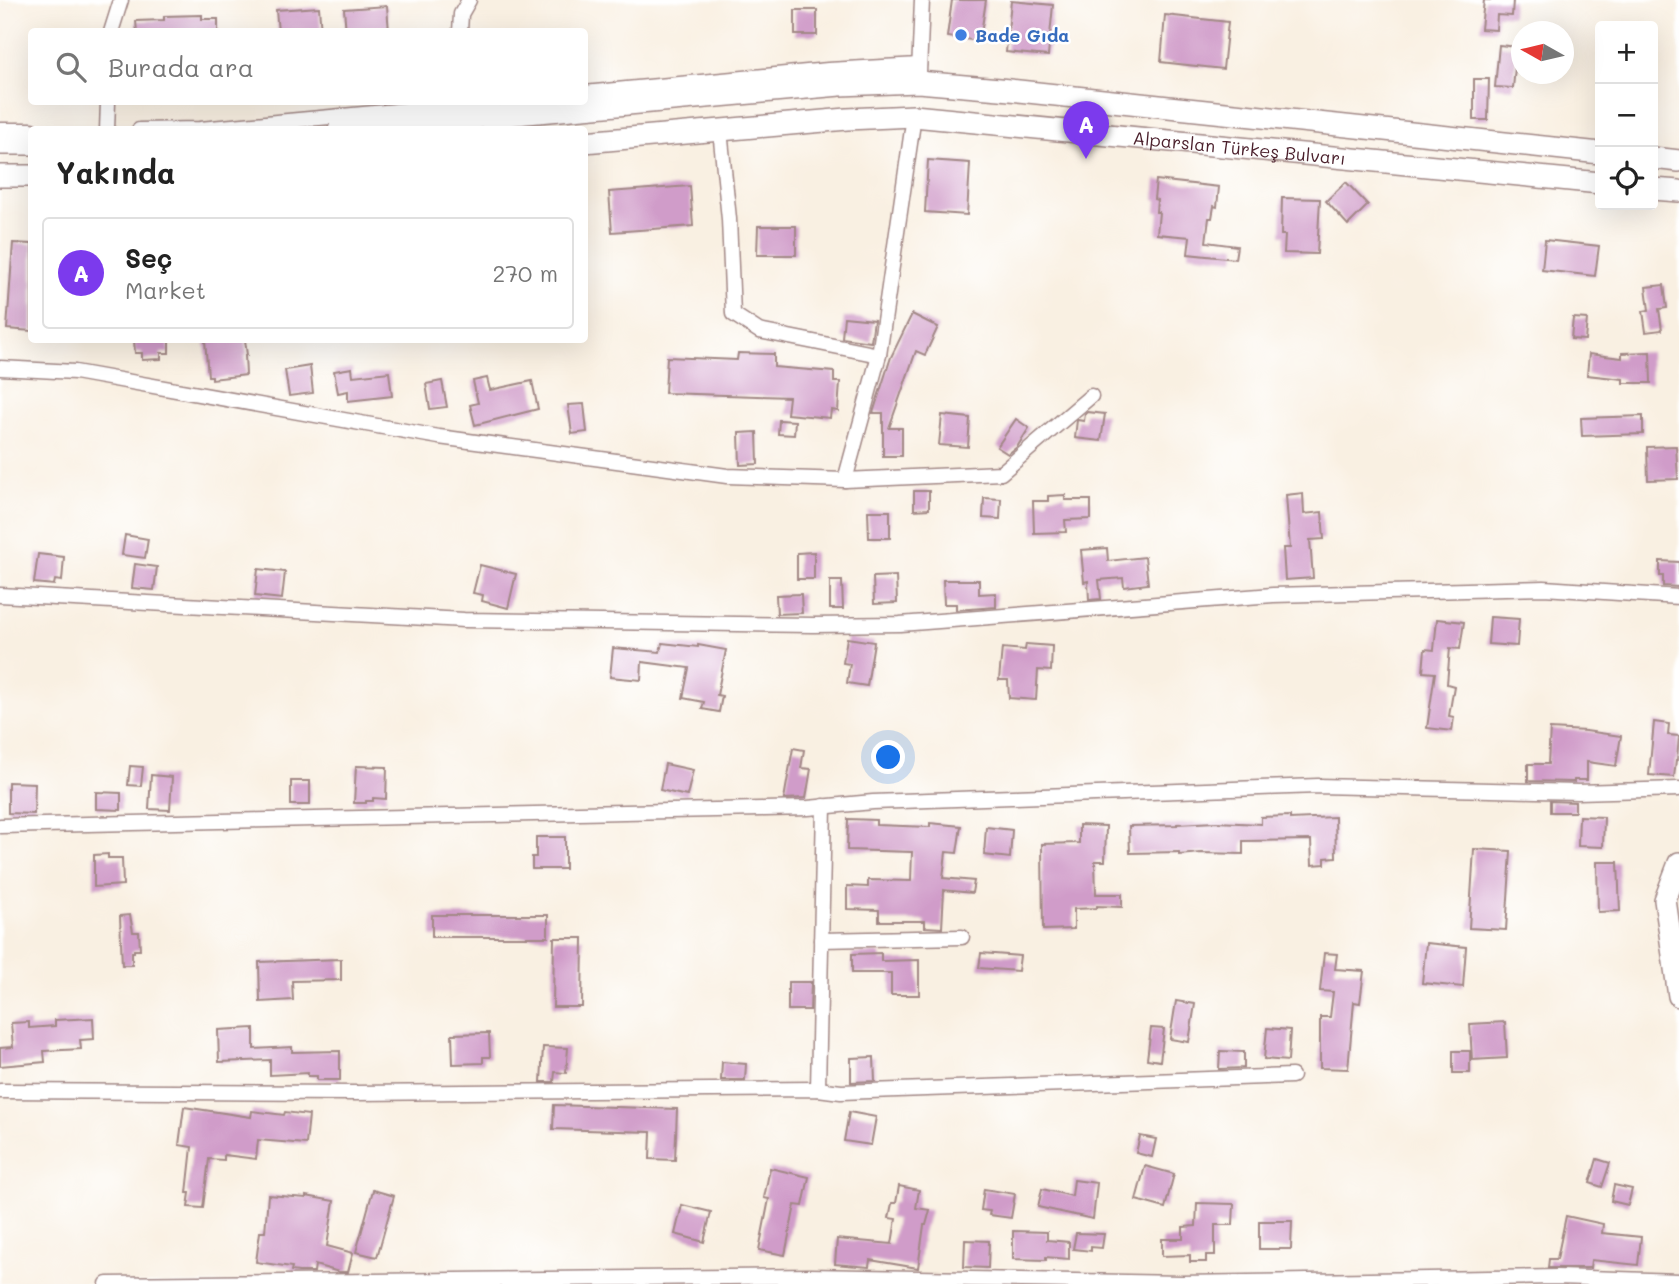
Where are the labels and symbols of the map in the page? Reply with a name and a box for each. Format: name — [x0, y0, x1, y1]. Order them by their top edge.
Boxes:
north arrow — [1511, 21, 1574, 84]
place label: Bade Gıda — [975, 23, 1069, 47]
marker: Bade Gıda — [953, 27, 969, 43]
pin: A — [1063, 101, 1109, 159]
street label: Alparslan Türkeş Bulvarı — [1132, 125, 1347, 170]
your location — [871, 740, 905, 774]

